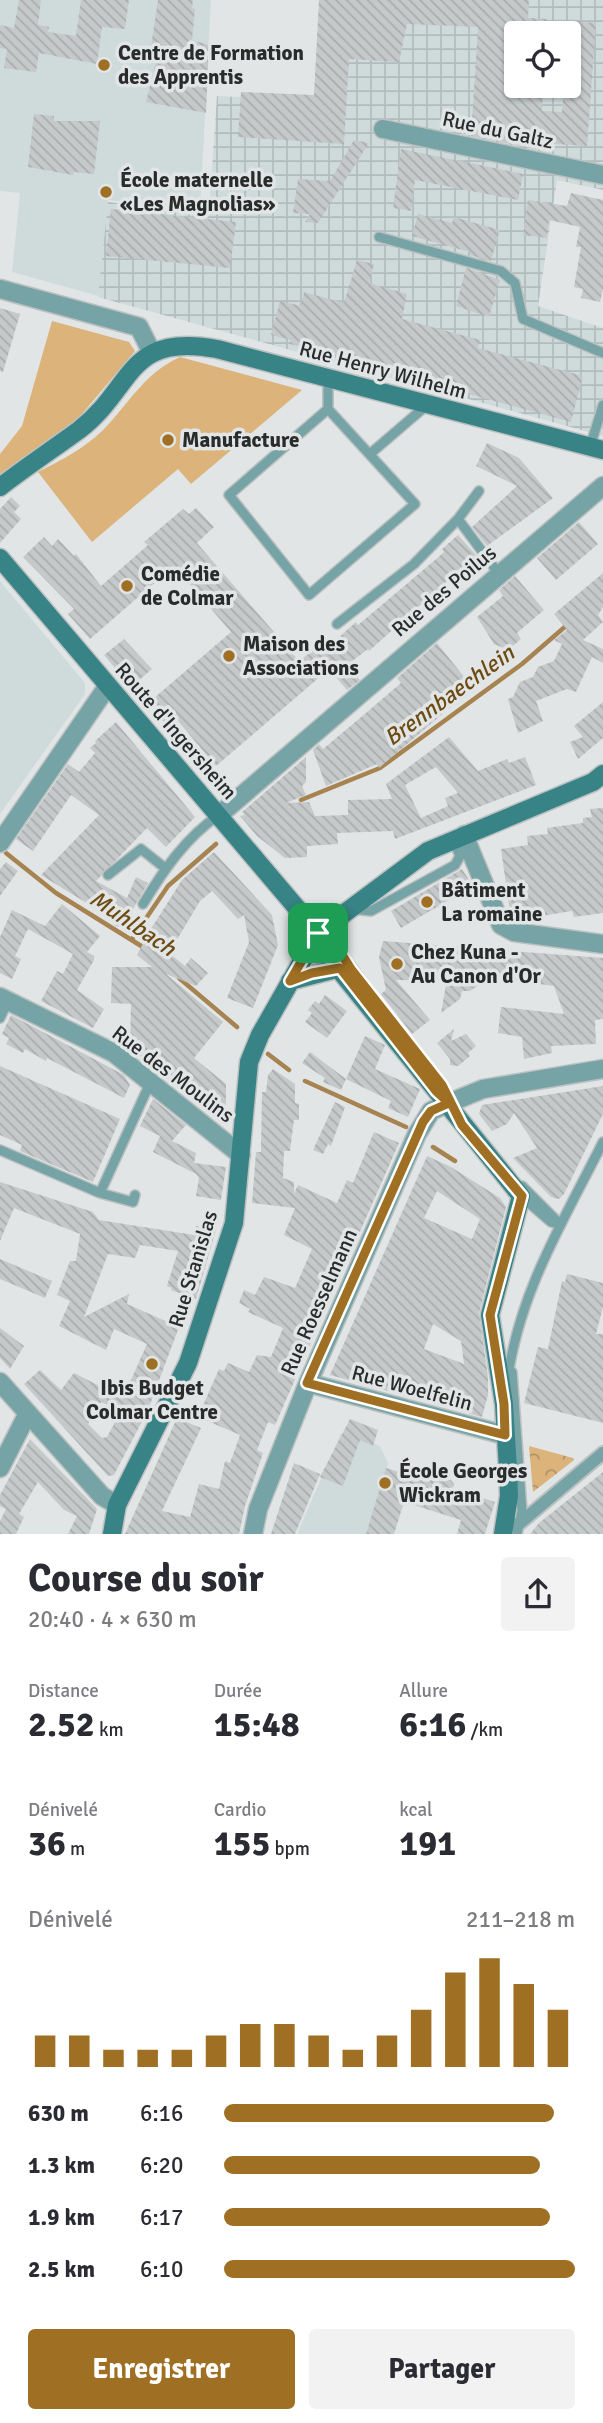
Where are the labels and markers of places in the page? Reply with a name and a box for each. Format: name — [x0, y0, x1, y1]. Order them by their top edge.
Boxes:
place label: Centre de Formation des Apprentis — [118, 40, 304, 90]
marker: Centre de Formation des Apprentis — [96, 57, 112, 73]
place label: École maternelle «Les Magnolias» — [120, 166, 276, 217]
marker: École maternelle «Les Magnolias» — [98, 184, 114, 200]
place label: Manufacture — [182, 427, 299, 453]
marker: Manufacture — [160, 432, 176, 448]
place label: Comédie de Colmar — [141, 561, 234, 611]
marker: Comédie de Colmar — [119, 578, 135, 594]
place label: Maison des Associations — [243, 631, 359, 681]
marker: Maison des Associations — [221, 648, 237, 664]
place label: Bâtiment La romaine — [441, 877, 542, 927]
marker: Bâtiment La romaine — [419, 894, 435, 910]
pin — [288, 903, 348, 963]
place label: Chez Kuna - Au Canon d'Or — [411, 939, 541, 989]
marker: Chez Kuna - Au Canon d'Or — [389, 956, 405, 972]
marker: Ibis Budget Colmar Centre — [144, 1356, 160, 1372]
place label: Ibis Budget Colmar Centre — [86, 1375, 218, 1425]
place label: École Georges Wickram — [399, 1457, 527, 1508]
marker: École Georges Wickram — [377, 1475, 393, 1491]

